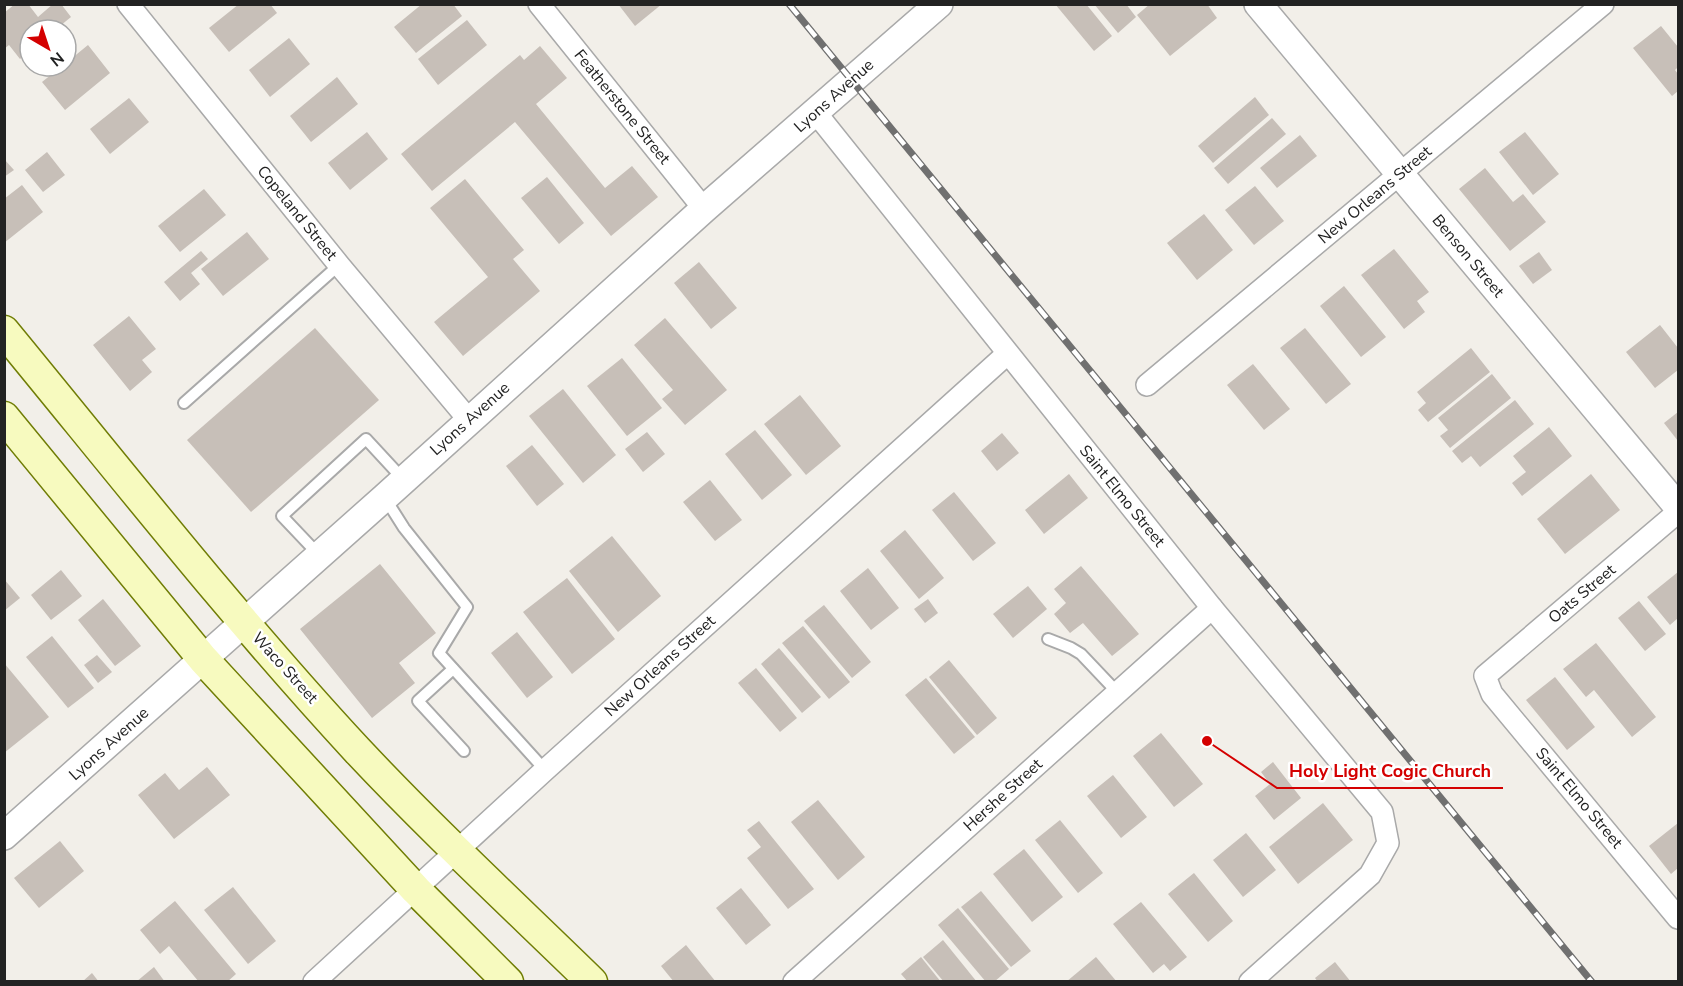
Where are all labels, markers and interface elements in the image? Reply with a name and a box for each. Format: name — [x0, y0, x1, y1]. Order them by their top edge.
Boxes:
north arrow — [18, 18, 78, 78]
street label: Featherstone Street — [569, 45, 675, 169]
text: N — [45, 47, 68, 71]
street label: Lyons Avenue — [789, 54, 879, 138]
street label: New Orleans Street — [1314, 141, 1437, 249]
street label: Copeland Street — [252, 161, 342, 265]
street label: Benson Street — [1427, 210, 1509, 302]
street label: Lyons Avenue — [425, 377, 515, 461]
street label: Saint Elmo Street — [1074, 440, 1170, 552]
street label: Oats Street — [1544, 559, 1621, 629]
street label: New Orleans Street — [600, 610, 720, 722]
street label: Waco Street — [247, 628, 323, 709]
street label: Lyons Avenue — [64, 702, 154, 786]
street label: Saint Elmo Street — [1530, 743, 1628, 853]
callout: Holy Light Cogic Church — [1277, 752, 1503, 788]
street label: Hershe Street — [959, 753, 1048, 836]
text: Holy Light Cogic Church — [1289, 759, 1491, 783]

